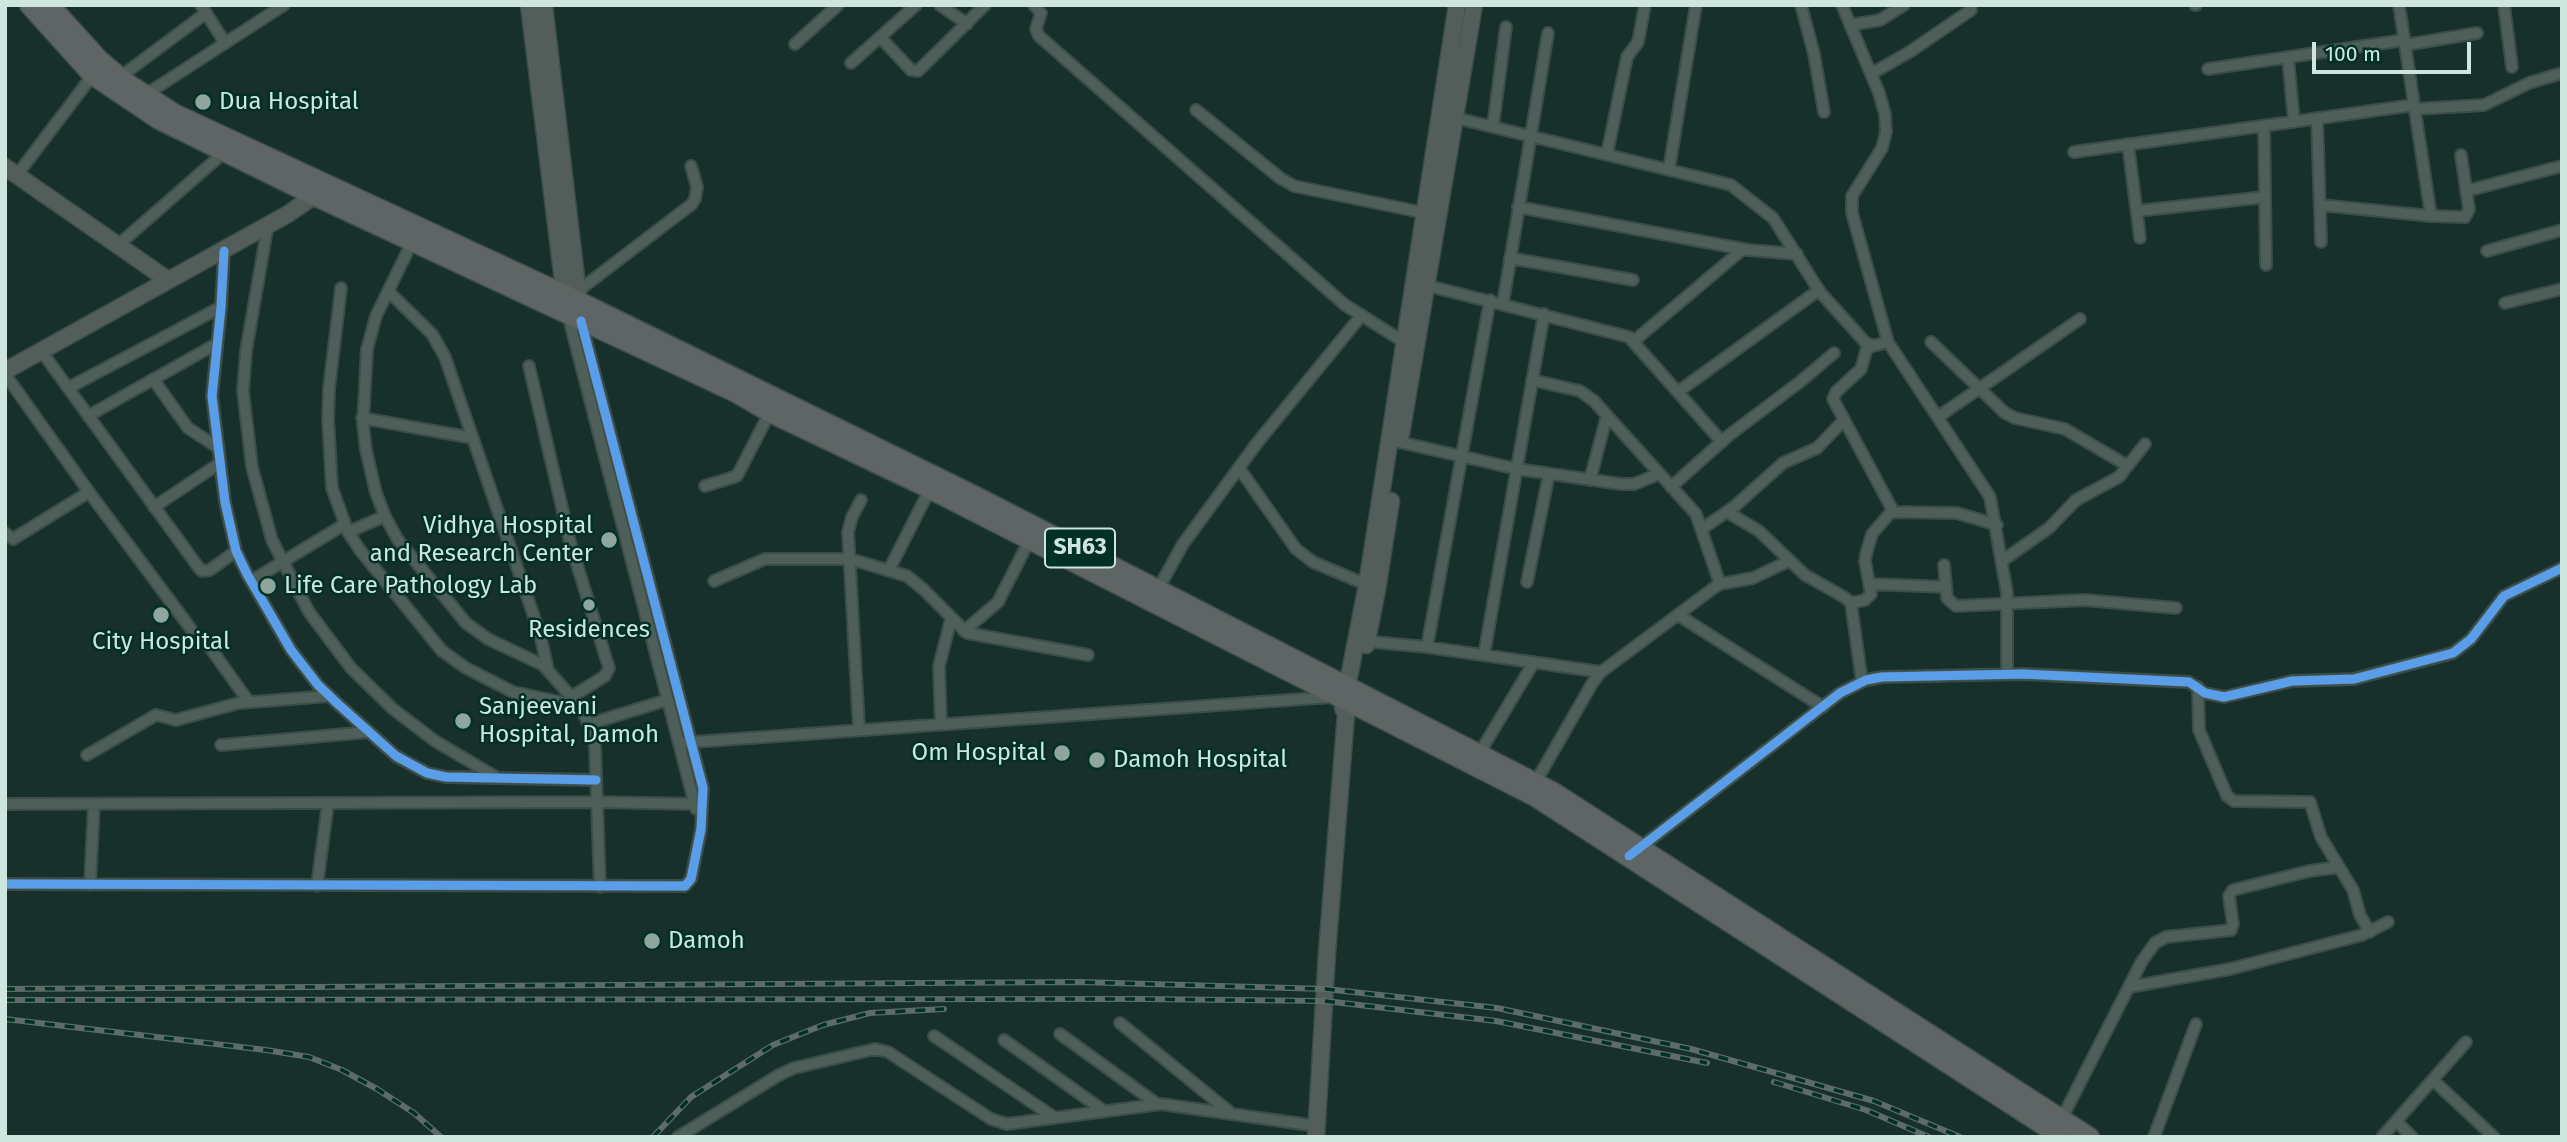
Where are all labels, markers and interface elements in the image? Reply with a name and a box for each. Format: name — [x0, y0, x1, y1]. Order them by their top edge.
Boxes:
scale bar — [2315, 28, 2474, 72]
text: 100 m — [2325, 41, 2381, 67]
place label: Dua Hospital — [219, 88, 359, 116]
marker: Dua Hospital — [193, 92, 213, 112]
place label: Vidhya Hospital and Research Center — [370, 512, 593, 568]
road number: SH63 — [1045, 528, 1115, 568]
marker: Vidhya Hospital and Research Center — [599, 530, 619, 550]
place label: Life Care Pathology Lab — [284, 572, 537, 600]
marker: Life Care Pathology Lab — [258, 576, 278, 596]
marker: Residences — [581, 597, 597, 613]
marker: City Hospital — [151, 605, 171, 625]
place label: Residences — [528, 616, 650, 644]
place label: City Hospital — [92, 628, 230, 656]
place label: Sanjeevani Hospital, Damoh — [479, 693, 659, 749]
marker: Sanjeevani Hospital, Damoh — [453, 711, 473, 731]
place label: Om Hospital — [912, 739, 1046, 767]
marker: Om Hospital — [1052, 743, 1072, 763]
place label: Damoh Hospital — [1113, 746, 1287, 774]
marker: Damoh Hospital — [1087, 750, 1107, 770]
place label: Damoh — [668, 927, 745, 955]
marker: Damoh — [642, 931, 662, 951]

